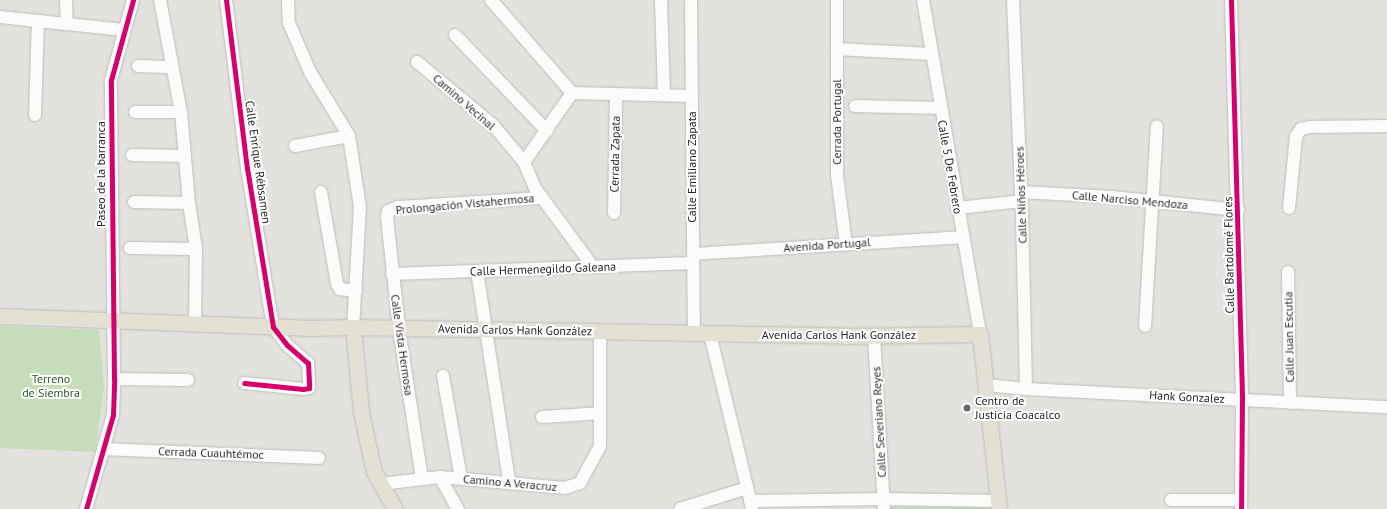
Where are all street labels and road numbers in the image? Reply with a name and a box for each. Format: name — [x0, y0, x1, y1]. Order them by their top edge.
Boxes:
street label: Camino Vecinal — [430, 71, 498, 133]
street label: Cerrada Portugal — [830, 79, 844, 165]
street label: Calle Enrique Rébsamen — [242, 100, 274, 224]
street label: Calle Emiliano Zapata — [685, 111, 699, 223]
street label: Cerrada Zapata — [607, 115, 623, 193]
street label: Calle 5 De Febrero — [935, 119, 965, 215]
street label: Paseo de la barranca — [94, 121, 108, 227]
street label: Calle Niños Héroes — [1012, 146, 1030, 244]
street label: Calle Narciso Mendoza — [1071, 188, 1189, 212]
street label: Prolongación Vistahermosa — [395, 191, 535, 217]
street label: Calle Bartolomé Flores — [1221, 196, 1237, 314]
street label: Avenida Portugal — [783, 235, 871, 255]
street label: Calle Hermenegildo Galeana — [470, 259, 616, 279]
street label: Calle Juan Escutia — [1281, 291, 1297, 383]
street label: Calle Vista Hermosa — [388, 293, 416, 397]
street label: Avenida Carlos Hank González — [438, 321, 592, 339]
street label: Avenida Carlos Hank González — [762, 328, 916, 342]
street label: Calle Severiano Reyes — [869, 366, 889, 478]
street label: Hank Gonzalez — [1149, 388, 1225, 406]
street label: Cerrada Cuauhtémoc — [158, 444, 264, 462]
street label: Camino A Veracruz — [462, 472, 558, 494]

